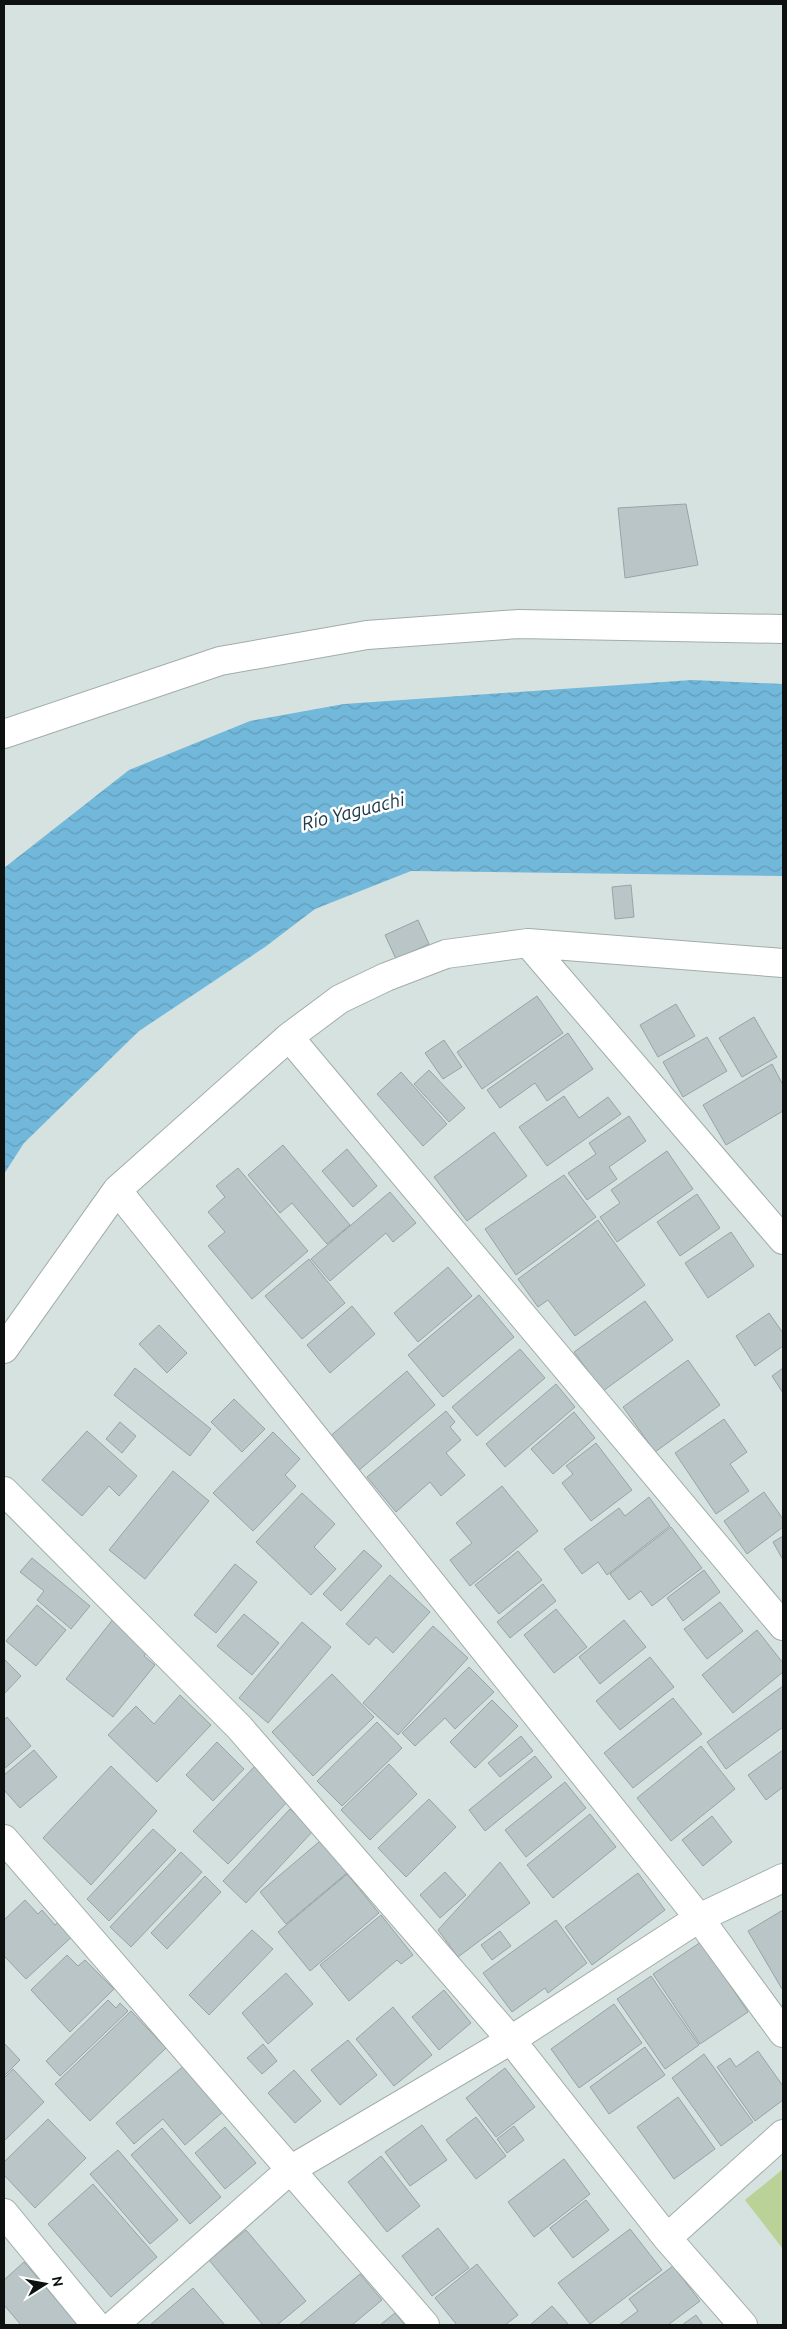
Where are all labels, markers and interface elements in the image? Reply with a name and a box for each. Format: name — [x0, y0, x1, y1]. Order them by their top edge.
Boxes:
water label: Río Yaguachi — [299, 787, 408, 834]
north arrow — [20, 2259, 70, 2309]
text: N — [49, 2275, 67, 2288]

